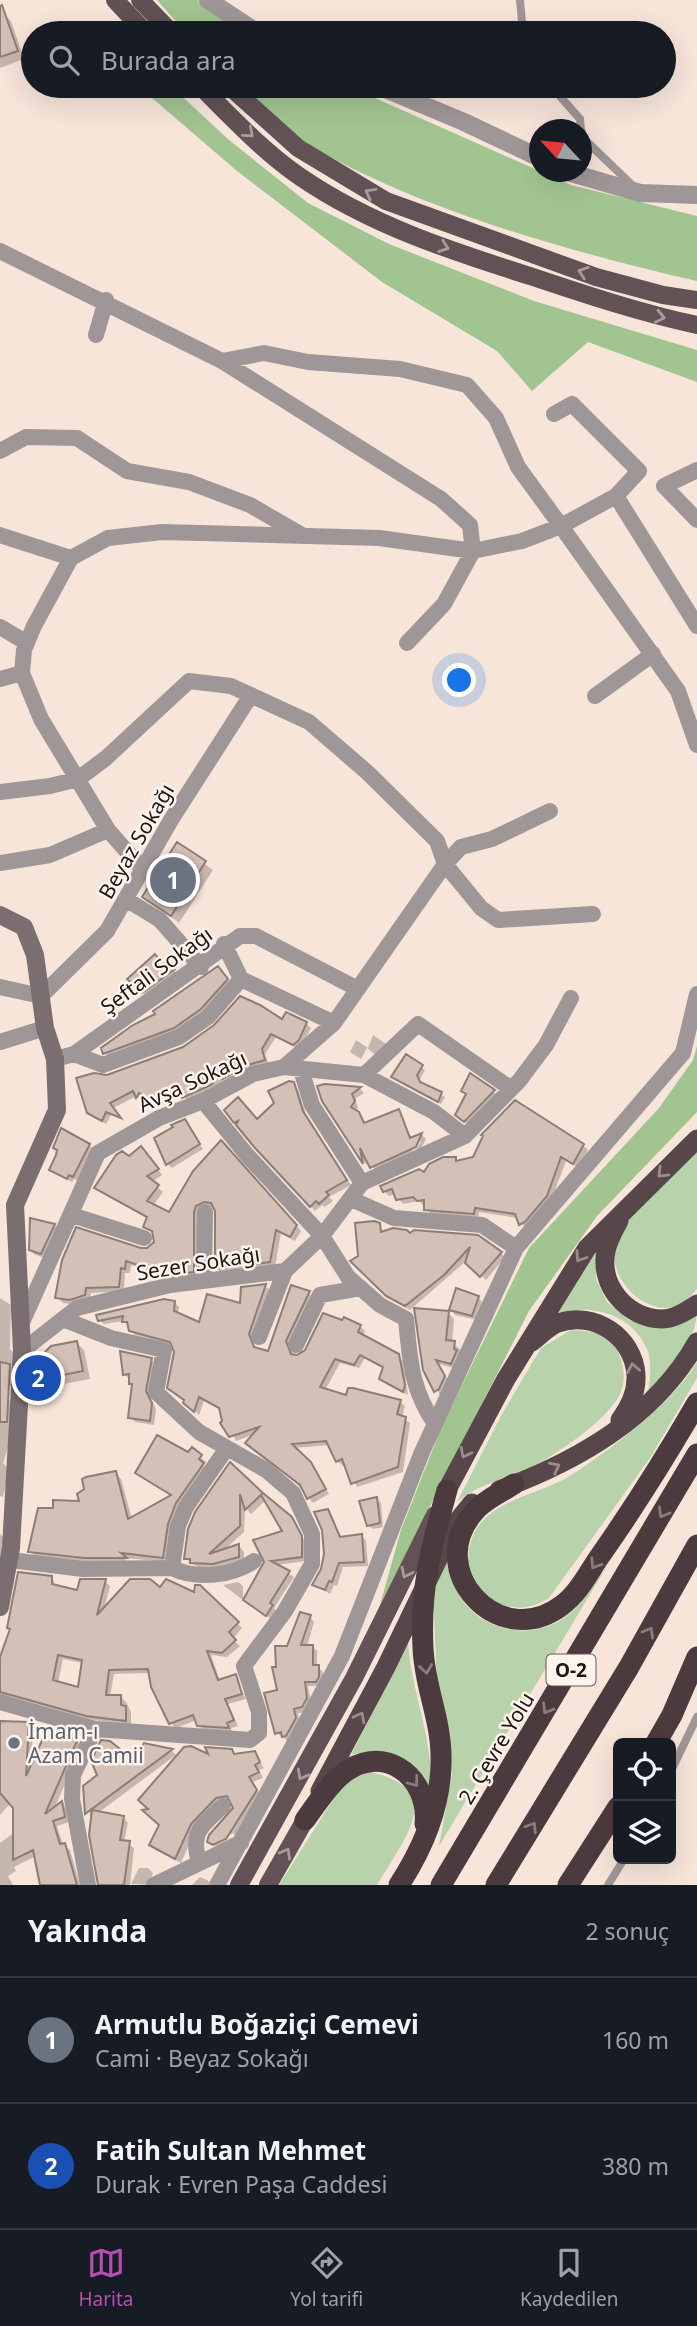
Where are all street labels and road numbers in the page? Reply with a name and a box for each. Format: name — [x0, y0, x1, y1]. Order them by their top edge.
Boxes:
street label: Beyaz Sokağı — [92, 778, 180, 904]
street label: Şeftali Sokağı — [94, 920, 218, 1020]
street label: Avşa Sokağı — [133, 1044, 251, 1118]
street label: Sezer Sokağı — [134, 1239, 262, 1287]
road number: O-2 — [546, 1654, 596, 1686]
street label: 2. Çevre Yolu — [452, 1687, 540, 1809]

